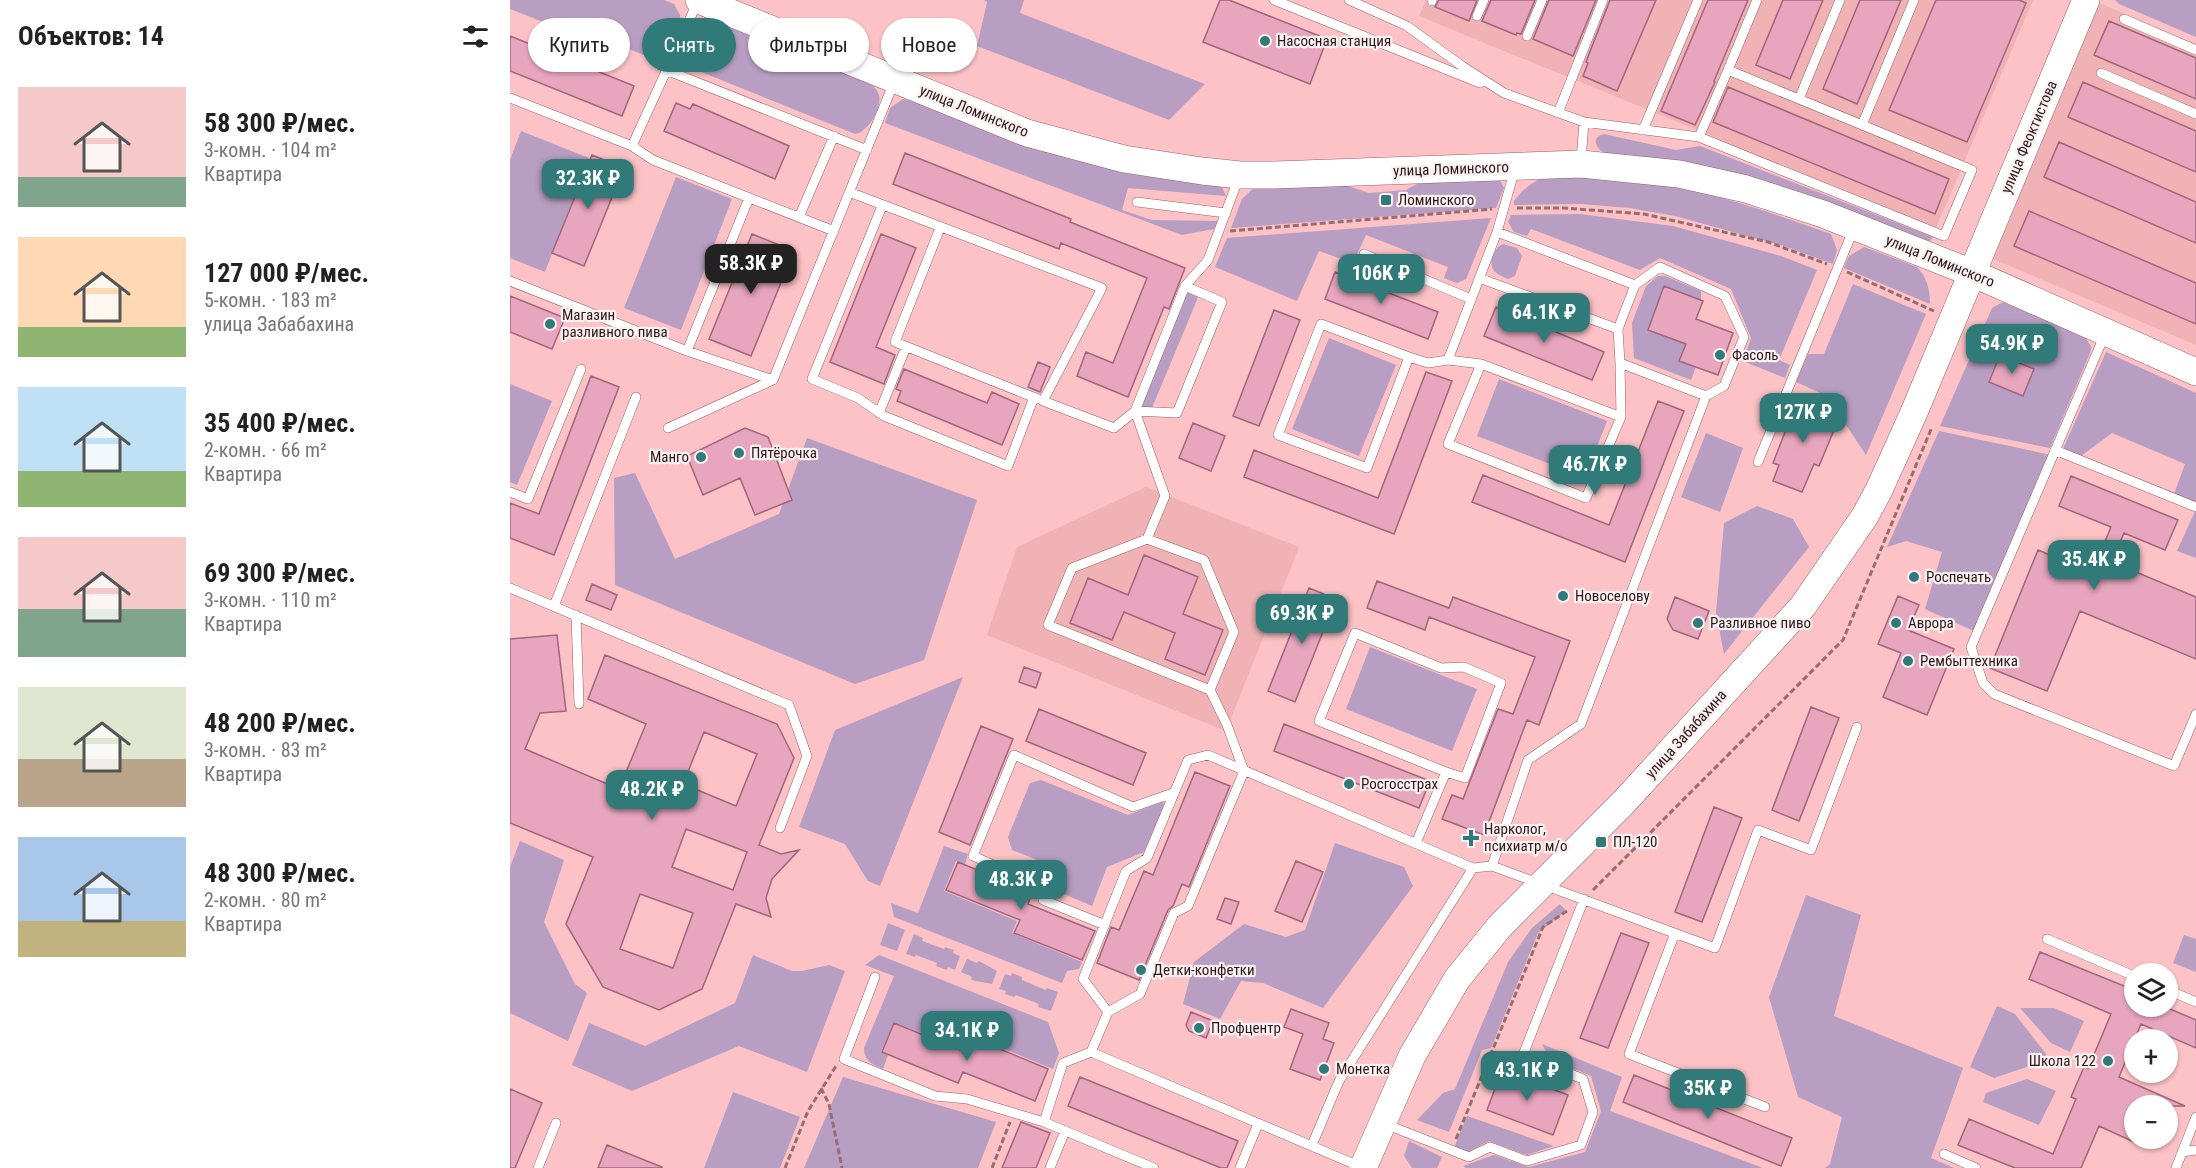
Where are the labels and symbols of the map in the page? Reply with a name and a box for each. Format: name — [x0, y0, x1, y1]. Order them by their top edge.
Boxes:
place label: Насосная станция — [1277, 32, 1391, 50]
marker: Насосная станция — [1258, 34, 1272, 48]
street label: улица Феоктистова — [1997, 78, 2061, 196]
street label: улица Ломинского — [917, 81, 1031, 141]
street label: улица Ломинского — [1393, 158, 1509, 180]
pin: 32.3K ₽ — [533, 159, 643, 210]
place label: Ломинского — [1398, 191, 1474, 209]
marker: Ломинского — [1379, 193, 1393, 207]
street label: улица Ломинского — [1883, 231, 1997, 291]
pin: 58.3K ₽ — [696, 244, 806, 295]
pin: 106K ₽ — [1332, 254, 1430, 305]
pin: 64.1K ₽ — [1489, 293, 1599, 344]
place label: Магазин разливного пива — [562, 306, 668, 341]
marker: Магазин разливного пива — [543, 317, 557, 331]
pin: 54.9K ₽ — [1957, 324, 2067, 375]
place label: Фасоль — [1732, 346, 1779, 364]
marker: Фасоль — [1713, 348, 1727, 362]
pin: 127K ₽ — [1754, 393, 1852, 444]
place label: Пятёрочка — [751, 444, 817, 462]
pin: 46.7K ₽ — [1540, 445, 1650, 496]
marker: Пятёрочка — [732, 446, 746, 460]
place label: Манго — [650, 448, 689, 466]
marker: Манго — [694, 450, 708, 464]
pin: 35.4K ₽ — [2039, 540, 2149, 591]
place label: Роспечать — [1926, 568, 1991, 586]
marker: Роспечать — [1907, 570, 1921, 584]
place label: Новоселову — [1575, 587, 1650, 605]
marker: Новоселову — [1556, 589, 1570, 603]
pin: 69.3K ₽ — [1247, 594, 1357, 645]
place label: Разливное пиво — [1710, 614, 1811, 632]
place label: Аврора — [1908, 614, 1954, 632]
marker: Разливное пиво — [1691, 616, 1705, 630]
marker: Аврора — [1889, 616, 1903, 630]
place label: Рембыттехника — [1920, 652, 2018, 670]
marker: Рембыттехника — [1901, 654, 1915, 668]
street label: улица Забабахина — [1642, 686, 1730, 782]
pin: 48.2K ₽ — [597, 770, 707, 821]
place label: Росгосстрах — [1361, 775, 1438, 793]
marker: Росгосстрах — [1342, 777, 1356, 791]
place label: Нарколог, психиатр м/о — [1484, 820, 1568, 855]
marker: Нарколог, психиатр м/о — [1462, 829, 1480, 847]
place label: ПЛ-120 — [1613, 833, 1657, 851]
marker: ПЛ-120 — [1594, 835, 1608, 849]
pin: 48.3K ₽ — [966, 860, 1076, 911]
place label: Детки-конфетки — [1153, 961, 1255, 979]
marker: Детки-конфетки — [1134, 963, 1148, 977]
pin: 34.1K ₽ — [912, 1011, 1022, 1062]
place label: Профцентр — [1211, 1019, 1281, 1037]
marker: Профцентр — [1192, 1021, 1206, 1035]
pin: 43.1K ₽ — [1472, 1051, 1582, 1102]
place label: Школа 122 — [2029, 1052, 2096, 1070]
marker: Школа 122 — [2101, 1054, 2115, 1068]
place label: Монетка — [1336, 1060, 1390, 1078]
marker: Монетка — [1317, 1062, 1331, 1076]
pin: 35K ₽ — [1666, 1069, 1750, 1120]

